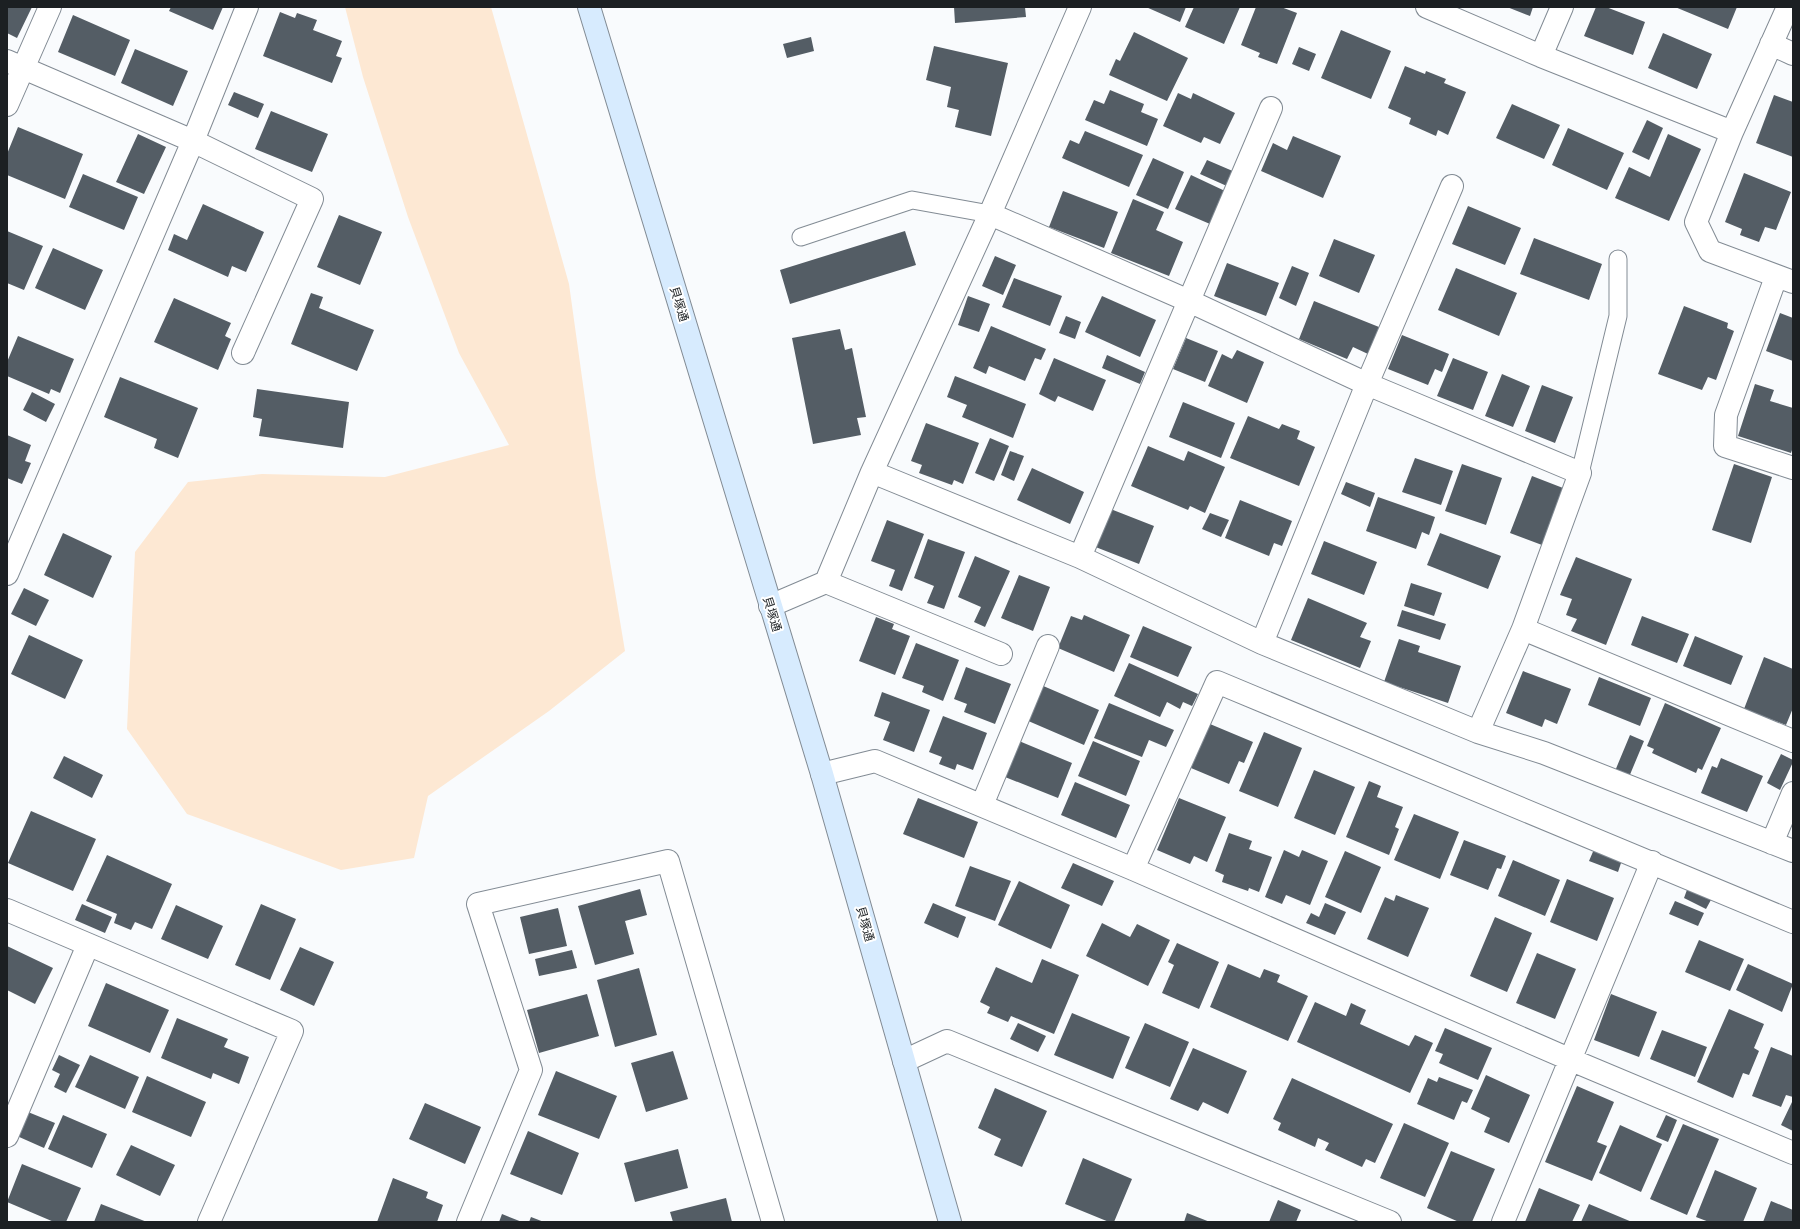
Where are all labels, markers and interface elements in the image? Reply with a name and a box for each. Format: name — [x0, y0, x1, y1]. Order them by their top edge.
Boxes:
street label: 貝塚通 — [667, 285, 691, 323]
street label: 貝塚通 — [760, 595, 784, 633]
street label: 貝塚通 — [853, 905, 877, 943]

